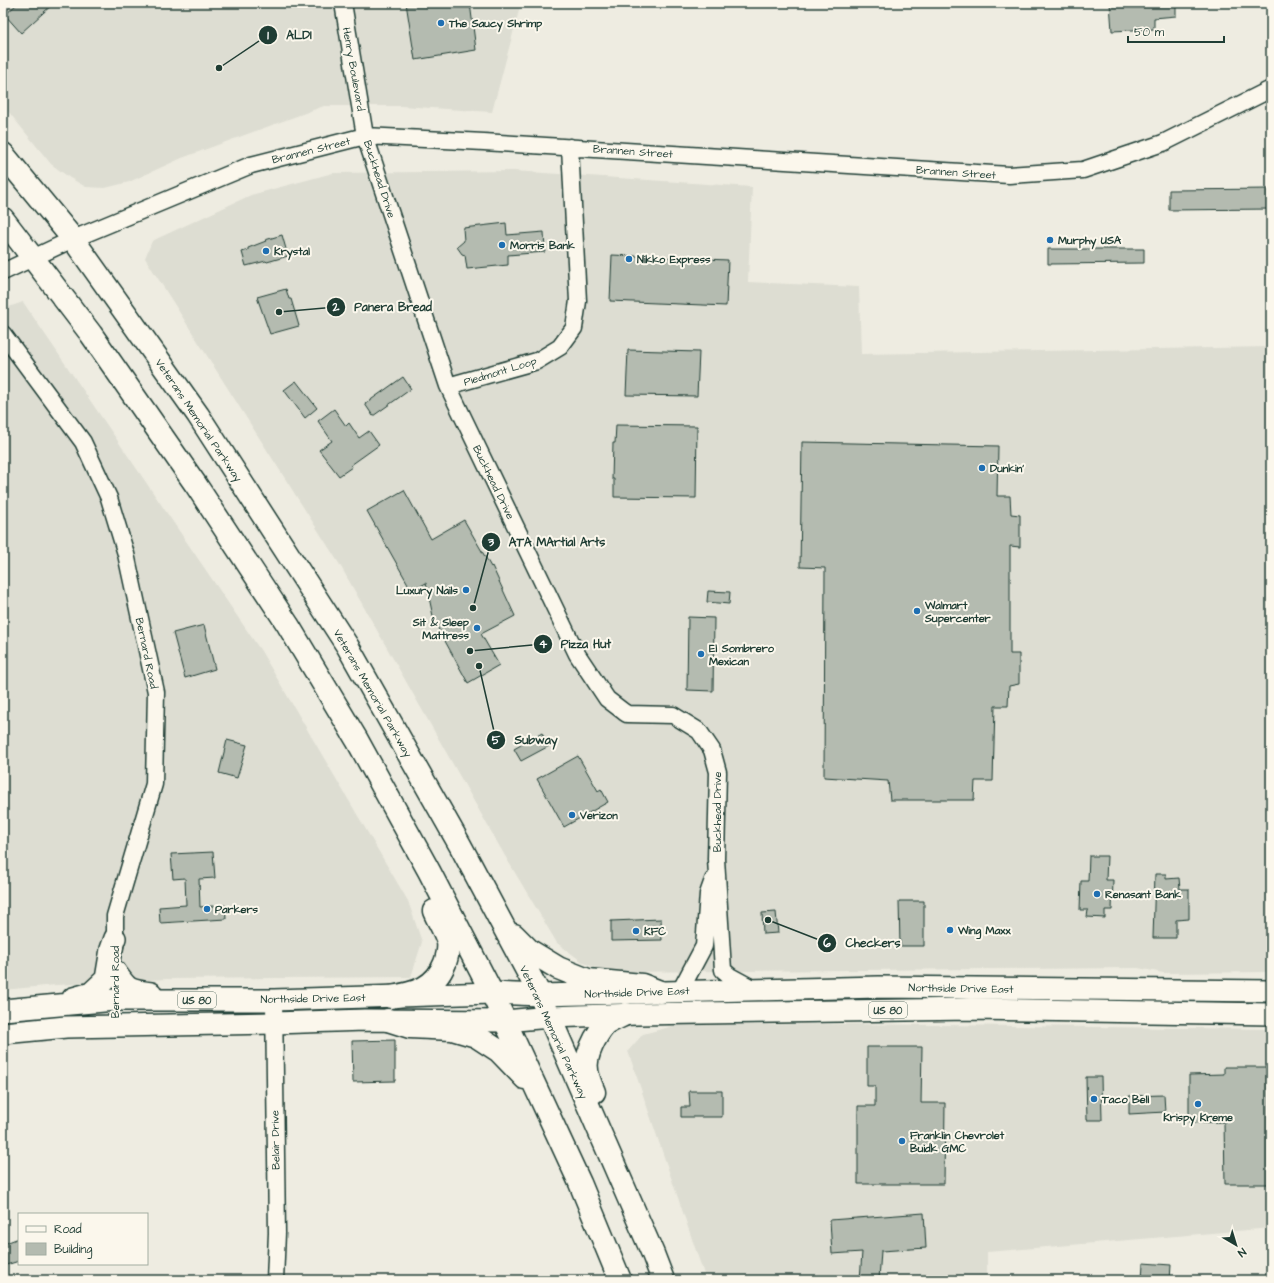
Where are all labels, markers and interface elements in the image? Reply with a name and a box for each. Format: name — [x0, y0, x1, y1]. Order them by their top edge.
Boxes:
place label: The Saucy Shrimp — [448, 16, 543, 33]
marker: The Saucy Shrimp — [436, 18, 446, 28]
scale bar — [1128, 18, 1224, 44]
callout: ALDI — [258, 23, 320, 47]
text: 50 m — [1134, 24, 1165, 41]
street label: Henry Boulevard — [338, 26, 368, 113]
text: 1 — [267, 27, 269, 44]
text: ALDI — [286, 27, 312, 44]
street label: Brannen Street — [270, 133, 352, 167]
street label: Buckhead Drive — [360, 138, 399, 220]
street label: Brannen Street — [592, 141, 674, 162]
street label: Brannen Street — [915, 162, 997, 183]
place label: Murphy USA — [1058, 233, 1122, 250]
marker: Murphy USA — [1045, 235, 1055, 245]
place label: Morris Bank — [510, 238, 575, 253]
marker: Morris Bank — [497, 240, 507, 250]
place label: Krystal — [274, 244, 310, 261]
marker: Krystal — [261, 246, 271, 256]
place label: Nikko Express — [637, 252, 711, 268]
marker: Nikko Express — [624, 254, 634, 264]
callout: Panera Bread — [326, 295, 439, 319]
text: 2 — [332, 299, 340, 316]
text: Panera Bread — [354, 299, 433, 316]
street label: Piedmont Loop — [462, 353, 538, 390]
street label: Veterans Memorial Parkway — [151, 356, 246, 485]
street label: Buckhead Drive — [469, 443, 518, 522]
place label: Dunkin' — [990, 461, 1024, 476]
marker: Dunkin' — [977, 463, 987, 473]
callout: ATA MArtial Arts — [481, 530, 613, 554]
text: 3 — [487, 534, 495, 551]
text: ATA MArtial Arts — [509, 534, 605, 551]
place label: Luxury Nails — [396, 583, 458, 600]
marker: Luxury Nails — [461, 585, 471, 595]
place label: Walmart Supercenter — [924, 598, 992, 627]
marker: Walmart Supercenter — [912, 606, 922, 616]
place label: Sit & Sleep Mattress — [412, 615, 470, 643]
street label: Bernard Road — [132, 616, 161, 690]
marker: Sit & Sleep Mattress — [472, 623, 482, 633]
street label: Veterans Memorial Parkway — [329, 626, 415, 761]
callout: Pizza Hut — [533, 632, 619, 656]
text: 4 — [539, 636, 548, 653]
text: Pizza Hut — [561, 636, 611, 653]
place label: El Sombrero Mexican — [709, 641, 775, 669]
marker: El Sombrero Mexican — [696, 649, 706, 659]
callout: Subway — [486, 728, 565, 752]
text: 5 — [492, 732, 501, 749]
text: Subway — [514, 732, 558, 750]
street label: Buckhead Drive — [710, 772, 725, 852]
place label: Verizon — [579, 808, 618, 823]
marker: Verizon — [567, 810, 577, 820]
place label: Renasant Bank — [1105, 887, 1181, 902]
marker: Renasant Bank — [1092, 889, 1102, 899]
place label: Parkers — [215, 902, 258, 917]
marker: Parkers — [202, 904, 212, 914]
place label: Wing Maxx — [957, 923, 1011, 940]
place label: KFC — [644, 924, 666, 939]
marker: Wing Maxx — [945, 925, 955, 935]
marker: KFC — [631, 926, 641, 936]
callout: Checkers — [817, 931, 908, 955]
text: 6 — [823, 935, 831, 952]
text: Checkers — [845, 935, 901, 952]
street label: Bernard Road — [108, 945, 123, 1018]
street label: Veterans Memorial Parkway — [515, 963, 591, 1102]
street label: Northside Drive East — [908, 980, 1014, 997]
street label: Northside Drive East — [584, 983, 690, 1002]
street label: Northside Drive East — [260, 990, 366, 1007]
road number: US 80 — [178, 992, 216, 1008]
road number: US 80 — [869, 1002, 907, 1018]
place label: Taco Bell — [1101, 1092, 1150, 1107]
marker: Taco Bell — [1089, 1094, 1099, 1104]
marker: Krispy Kreme — [1193, 1099, 1203, 1109]
street label: Belair Drive — [267, 1110, 284, 1170]
place label: Krispy Kreme — [1163, 1110, 1233, 1127]
place label: Franklin Chevrolet Buidk GMC — [910, 1128, 1005, 1156]
marker: Franklin Chevrolet Buidk GMC — [897, 1136, 907, 1146]
legend — [18, 1213, 148, 1265]
text: Road — [54, 1221, 82, 1238]
north arrow — [1216, 1225, 1256, 1265]
text: Building — [54, 1241, 92, 1259]
text: N — [1234, 1244, 1249, 1261]

